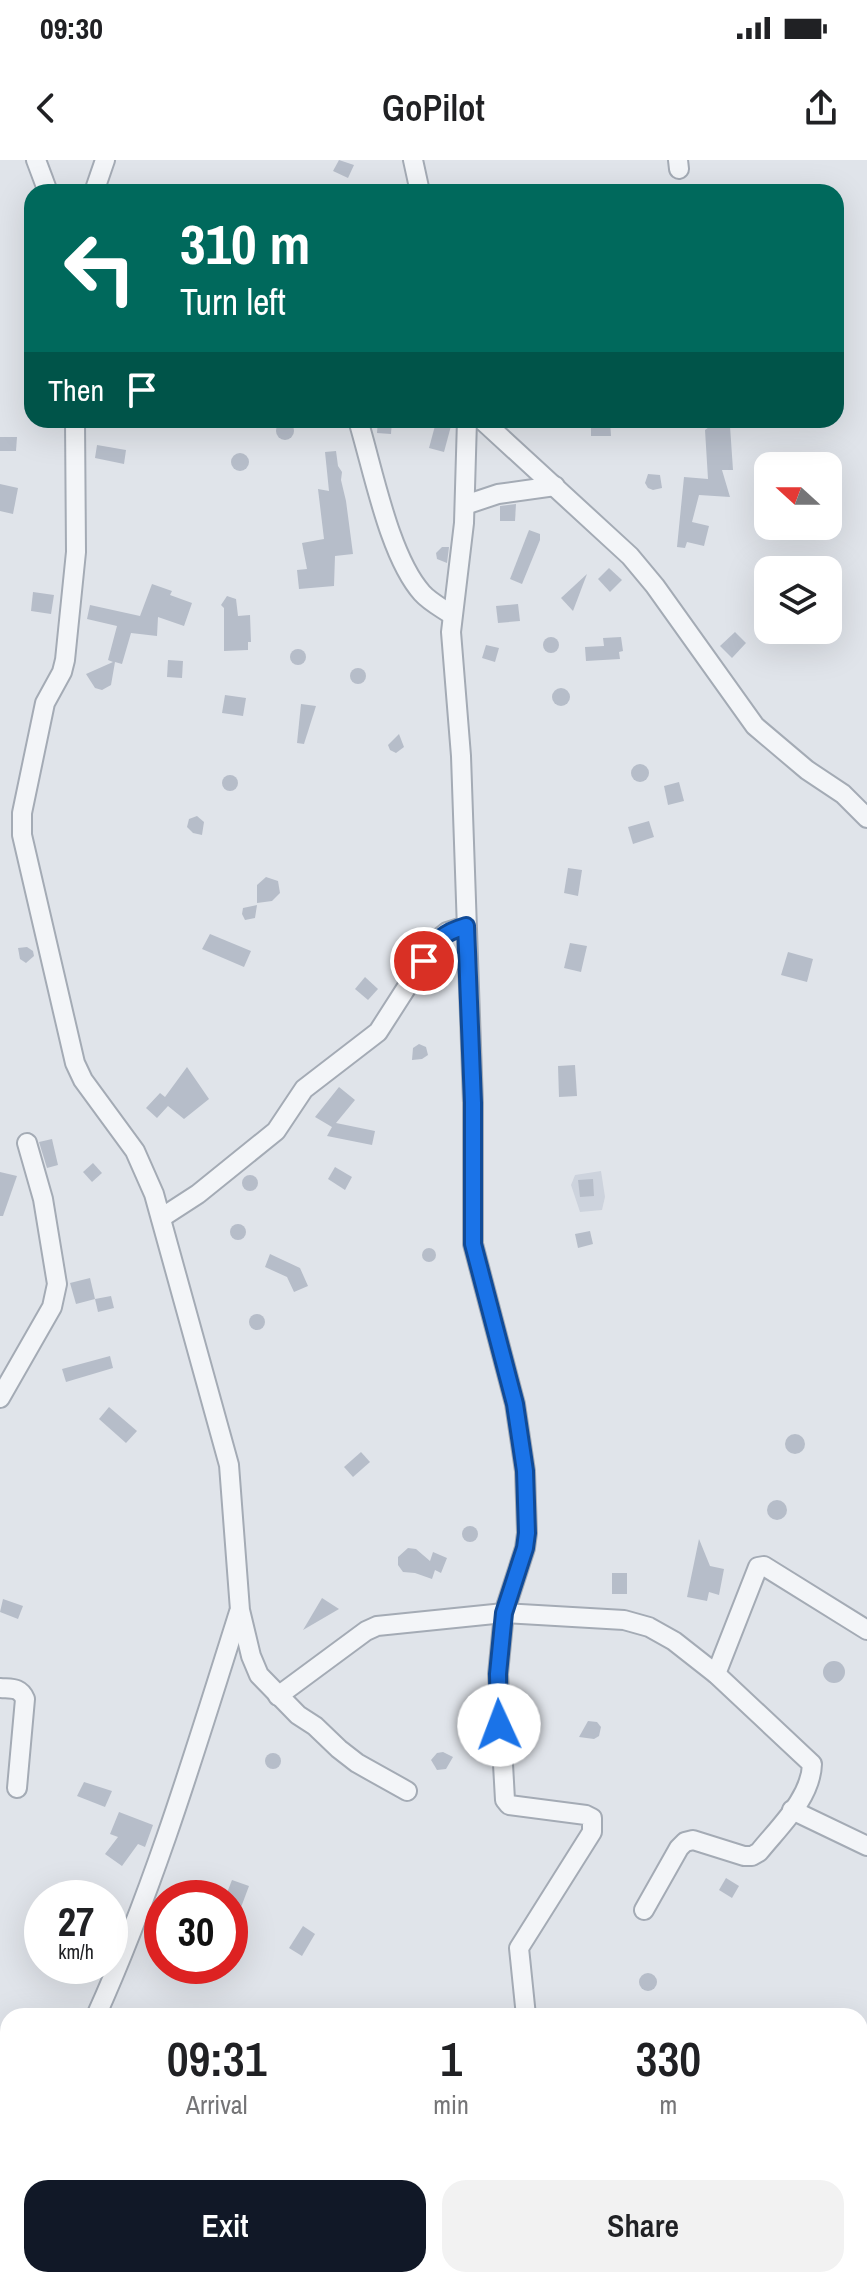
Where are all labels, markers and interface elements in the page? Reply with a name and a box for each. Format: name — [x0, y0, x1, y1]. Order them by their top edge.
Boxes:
text: 09:30 — [40, 8, 103, 48]
text: GoPilot — [382, 84, 485, 132]
icon: back — [24, 86, 68, 130]
icon: share — [799, 86, 843, 130]
text: 310 m — [180, 206, 310, 281]
icon: left — [48, 216, 152, 320]
text: Turn left — [180, 278, 286, 326]
icon: arrive — [120, 368, 164, 412]
text: Then — [48, 370, 104, 410]
north arrow — [754, 452, 842, 540]
map controls — [754, 452, 842, 644]
button: layers — [754, 556, 842, 644]
pin — [390, 927, 458, 995]
icon: arrive — [402, 939, 446, 983]
position arrow — [457, 1683, 541, 1767]
speed limit sign: 30 — [144, 1880, 248, 1984]
text: 27 — [58, 1895, 94, 1948]
text: km/h — [58, 1938, 94, 1965]
text: 09:31 — [167, 2026, 267, 2091]
text: 1 — [440, 2026, 462, 2091]
text: 330 — [636, 2026, 701, 2091]
text: Arrival — [186, 2087, 247, 2122]
text: min — [433, 2087, 469, 2122]
text: m — [660, 2087, 677, 2122]
button: Exit — [24, 2180, 426, 2272]
button: Share — [442, 2180, 844, 2272]

